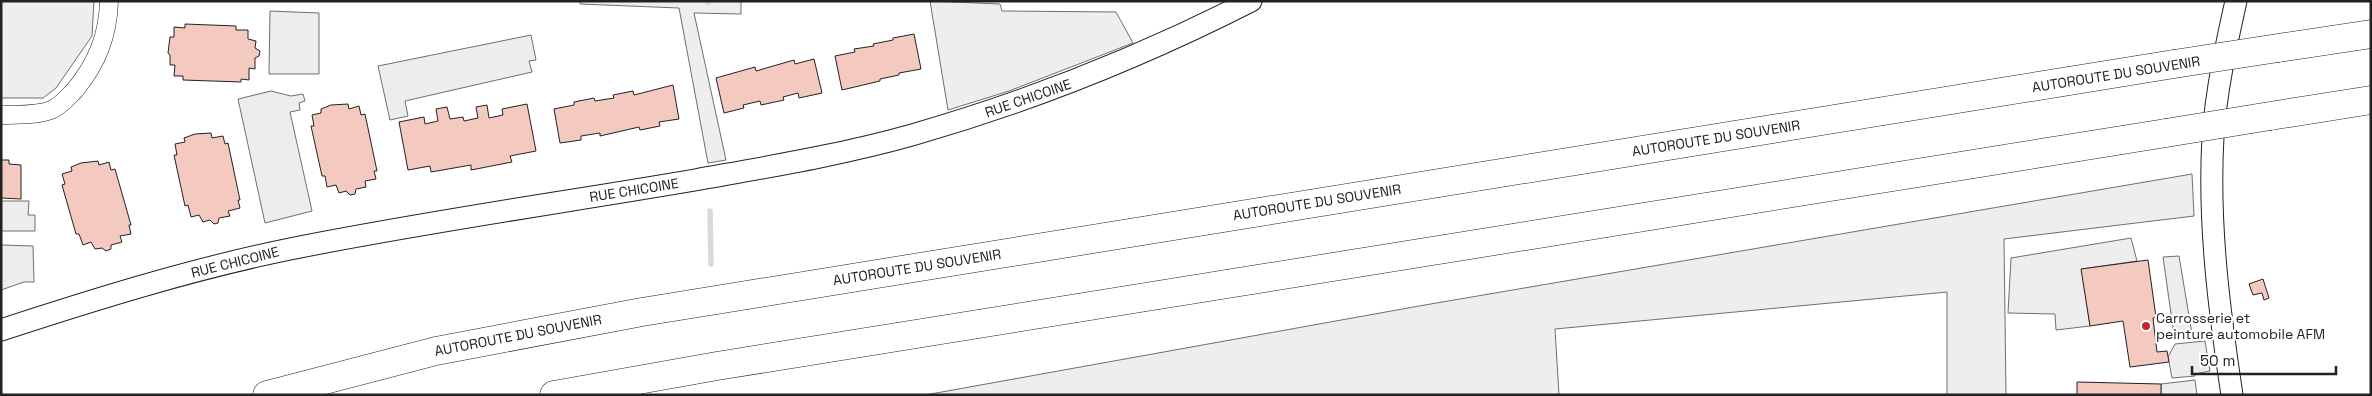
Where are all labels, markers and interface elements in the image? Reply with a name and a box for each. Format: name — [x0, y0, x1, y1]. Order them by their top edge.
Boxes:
street label: AUTOROUTE DU SOUVENIR — [2031, 52, 2201, 96]
street label: RUE CHICOINE — [982, 75, 1074, 121]
street label: AUTOROUTE DU SOUVENIR — [1631, 116, 1801, 160]
street label: RUE CHICOINE — [588, 174, 680, 206]
street label: AUTOROUTE DU SOUVENIR — [1232, 180, 1402, 224]
street label: RUE CHICOINE — [189, 242, 281, 282]
street label: AUTOROUTE DU SOUVENIR — [832, 245, 1002, 289]
place label: Carrosserie et peinture automobile AFM — [2156, 309, 2325, 343]
street label: AUTOROUTE DU SOUVENIR — [433, 310, 603, 360]
marker: Carrosserie et peinture automobile AFM — [2140, 320, 2152, 332]
scale bar — [2192, 344, 2336, 376]
text: 50 m — [2200, 351, 2235, 370]

